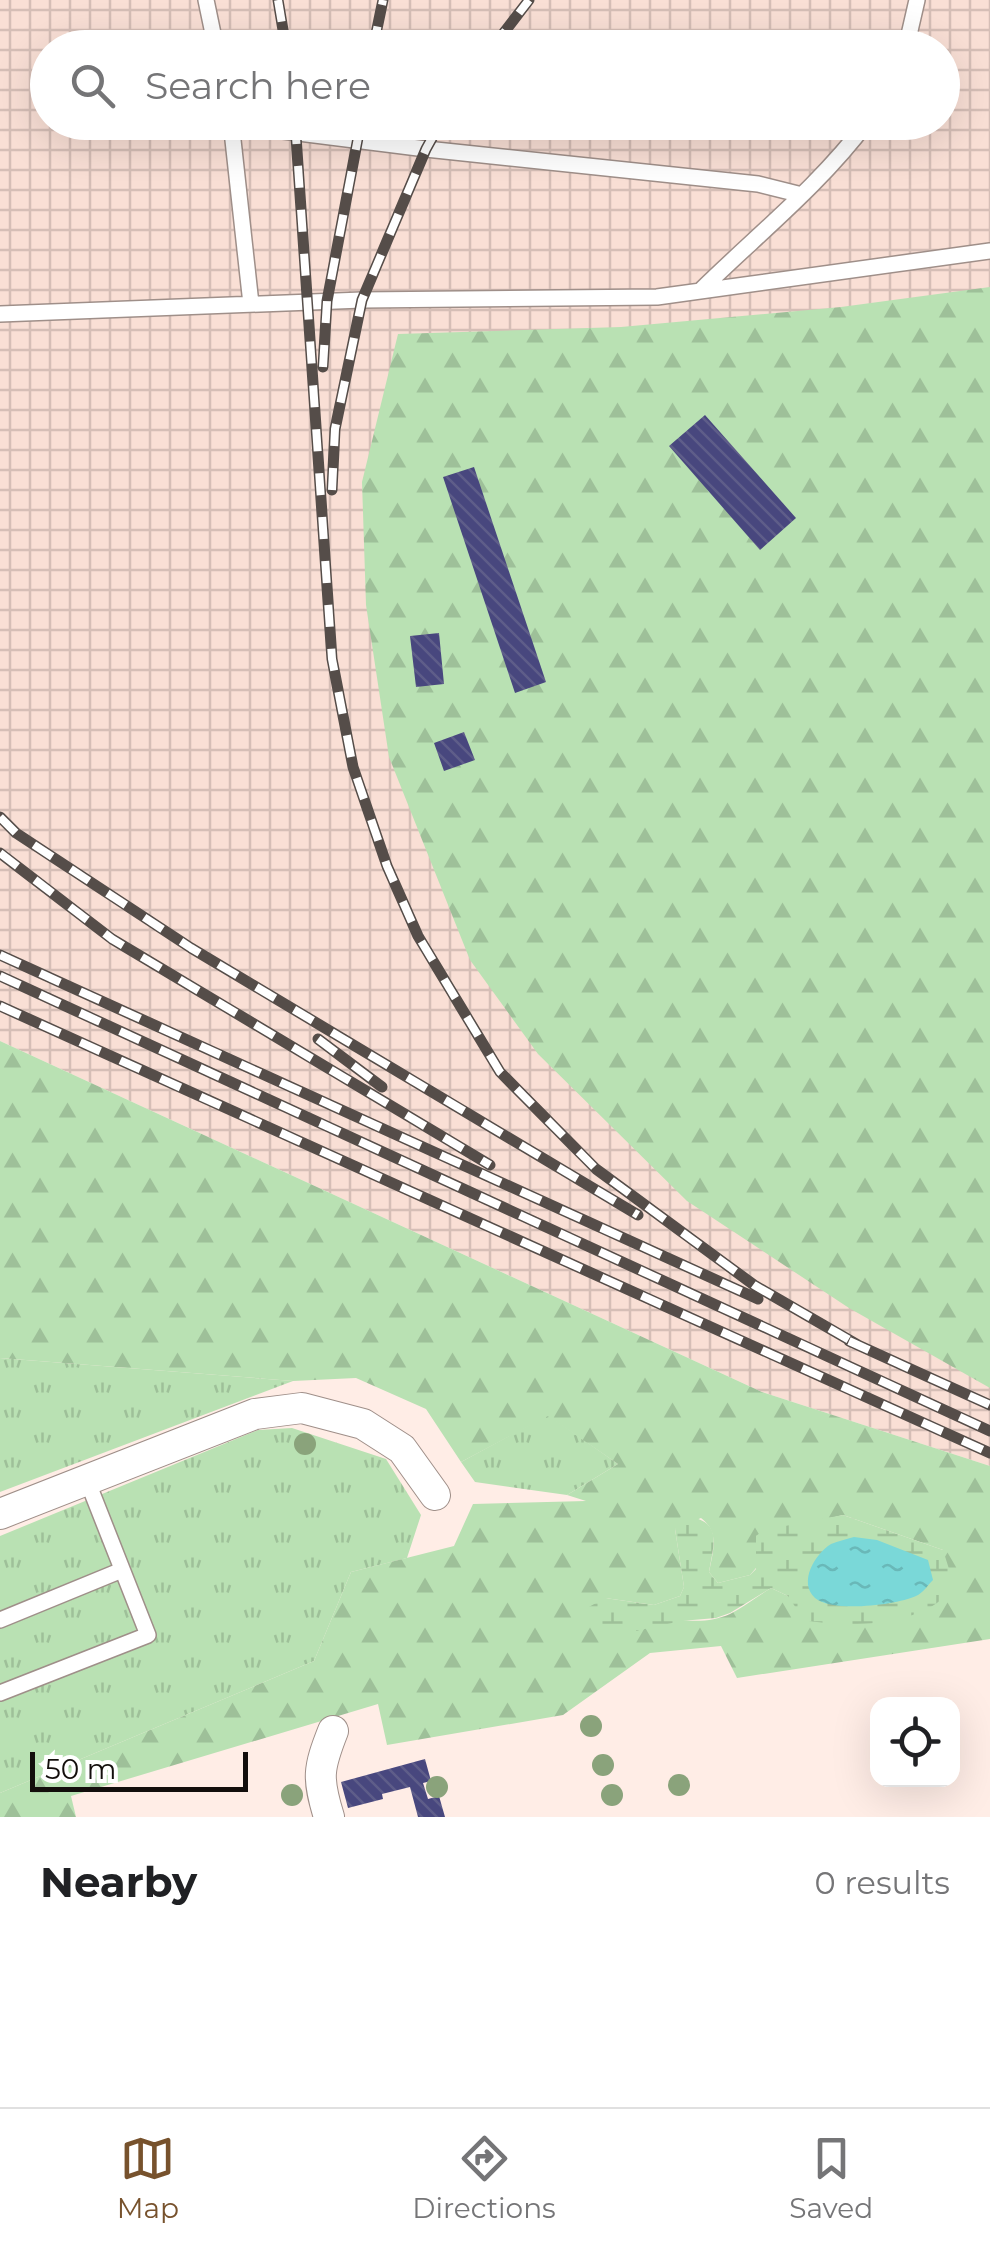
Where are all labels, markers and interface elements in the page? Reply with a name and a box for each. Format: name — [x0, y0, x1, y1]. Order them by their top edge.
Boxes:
search box — [30, 30, 960, 140]
icon: search — [65, 58, 120, 113]
text: Search here — [145, 62, 371, 109]
map controls — [870, 1697, 960, 1787]
button: locate — [870, 1697, 960, 1787]
scale bar — [30, 1747, 248, 1792]
text: 50 m — [45, 1752, 116, 1786]
text: Nearby — [40, 1856, 197, 1908]
text: 0 results — [815, 1863, 950, 1902]
tab: Map — [117, 2131, 179, 2225]
tab: Directions — [412, 2131, 556, 2225]
tab: Saved — [789, 2131, 873, 2225]

